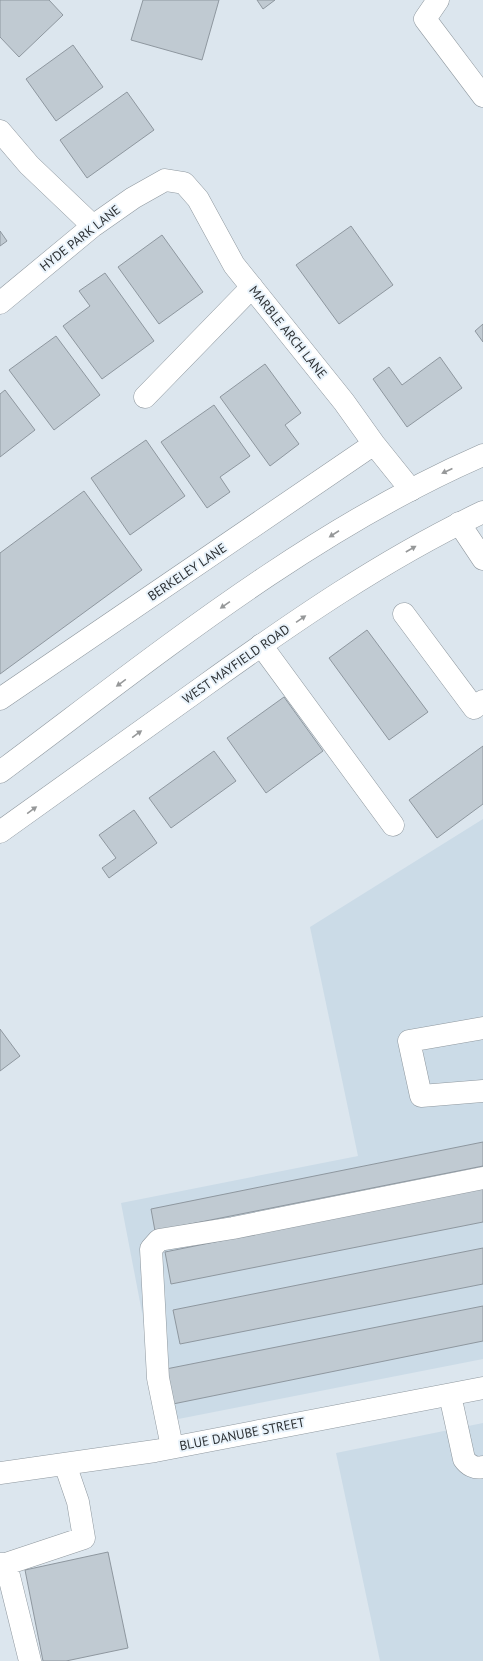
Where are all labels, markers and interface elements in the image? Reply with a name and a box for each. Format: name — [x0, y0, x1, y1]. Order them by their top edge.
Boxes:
street label: HYDE PARK LANE — [36, 201, 124, 275]
street label: MARBLE ARCH LANE — [245, 282, 331, 382]
one-way arrow — [442, 468, 453, 474]
one-way arrow — [328, 530, 339, 537]
street label: BERKELEY LANE — [144, 539, 230, 605]
one-way arrow — [405, 546, 417, 553]
one-way arrow — [220, 601, 231, 609]
one-way arrow — [296, 615, 306, 623]
street label: WEST MAYFIELD ROAD — [179, 621, 293, 707]
one-way arrow — [115, 678, 126, 687]
one-way arrow — [132, 730, 143, 738]
one-way arrow — [26, 805, 37, 814]
street label: BLUE DANUBE STREET — [178, 1414, 306, 1454]

